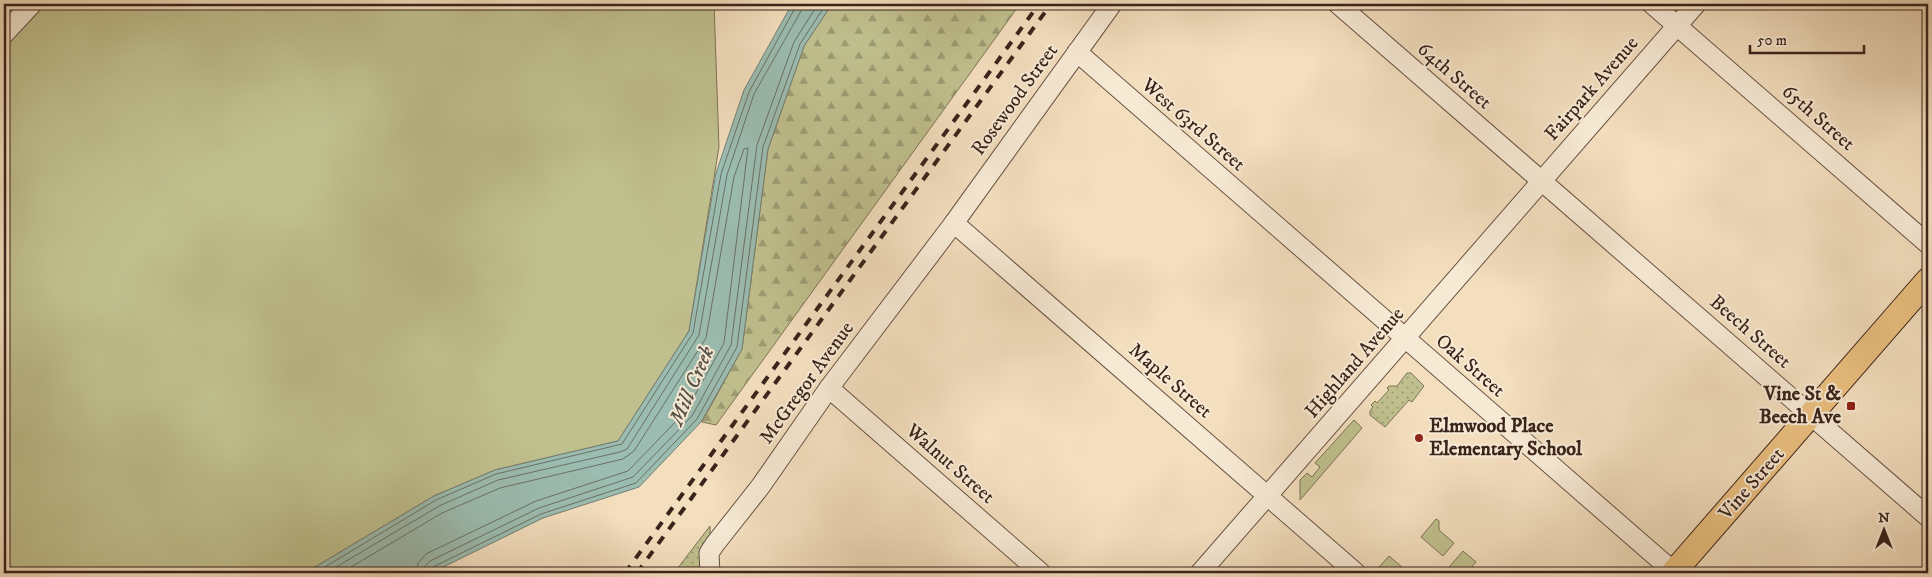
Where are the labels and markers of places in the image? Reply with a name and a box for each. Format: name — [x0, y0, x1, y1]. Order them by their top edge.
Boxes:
place label: Vine St & Beech Ave — [1759, 382, 1842, 430]
marker: Vine St & Beech Ave — [1845, 400, 1857, 412]
place label: Elmwood Place Elementary School — [1429, 414, 1583, 462]
marker: Elmwood Place Elementary School — [1413, 432, 1425, 444]

